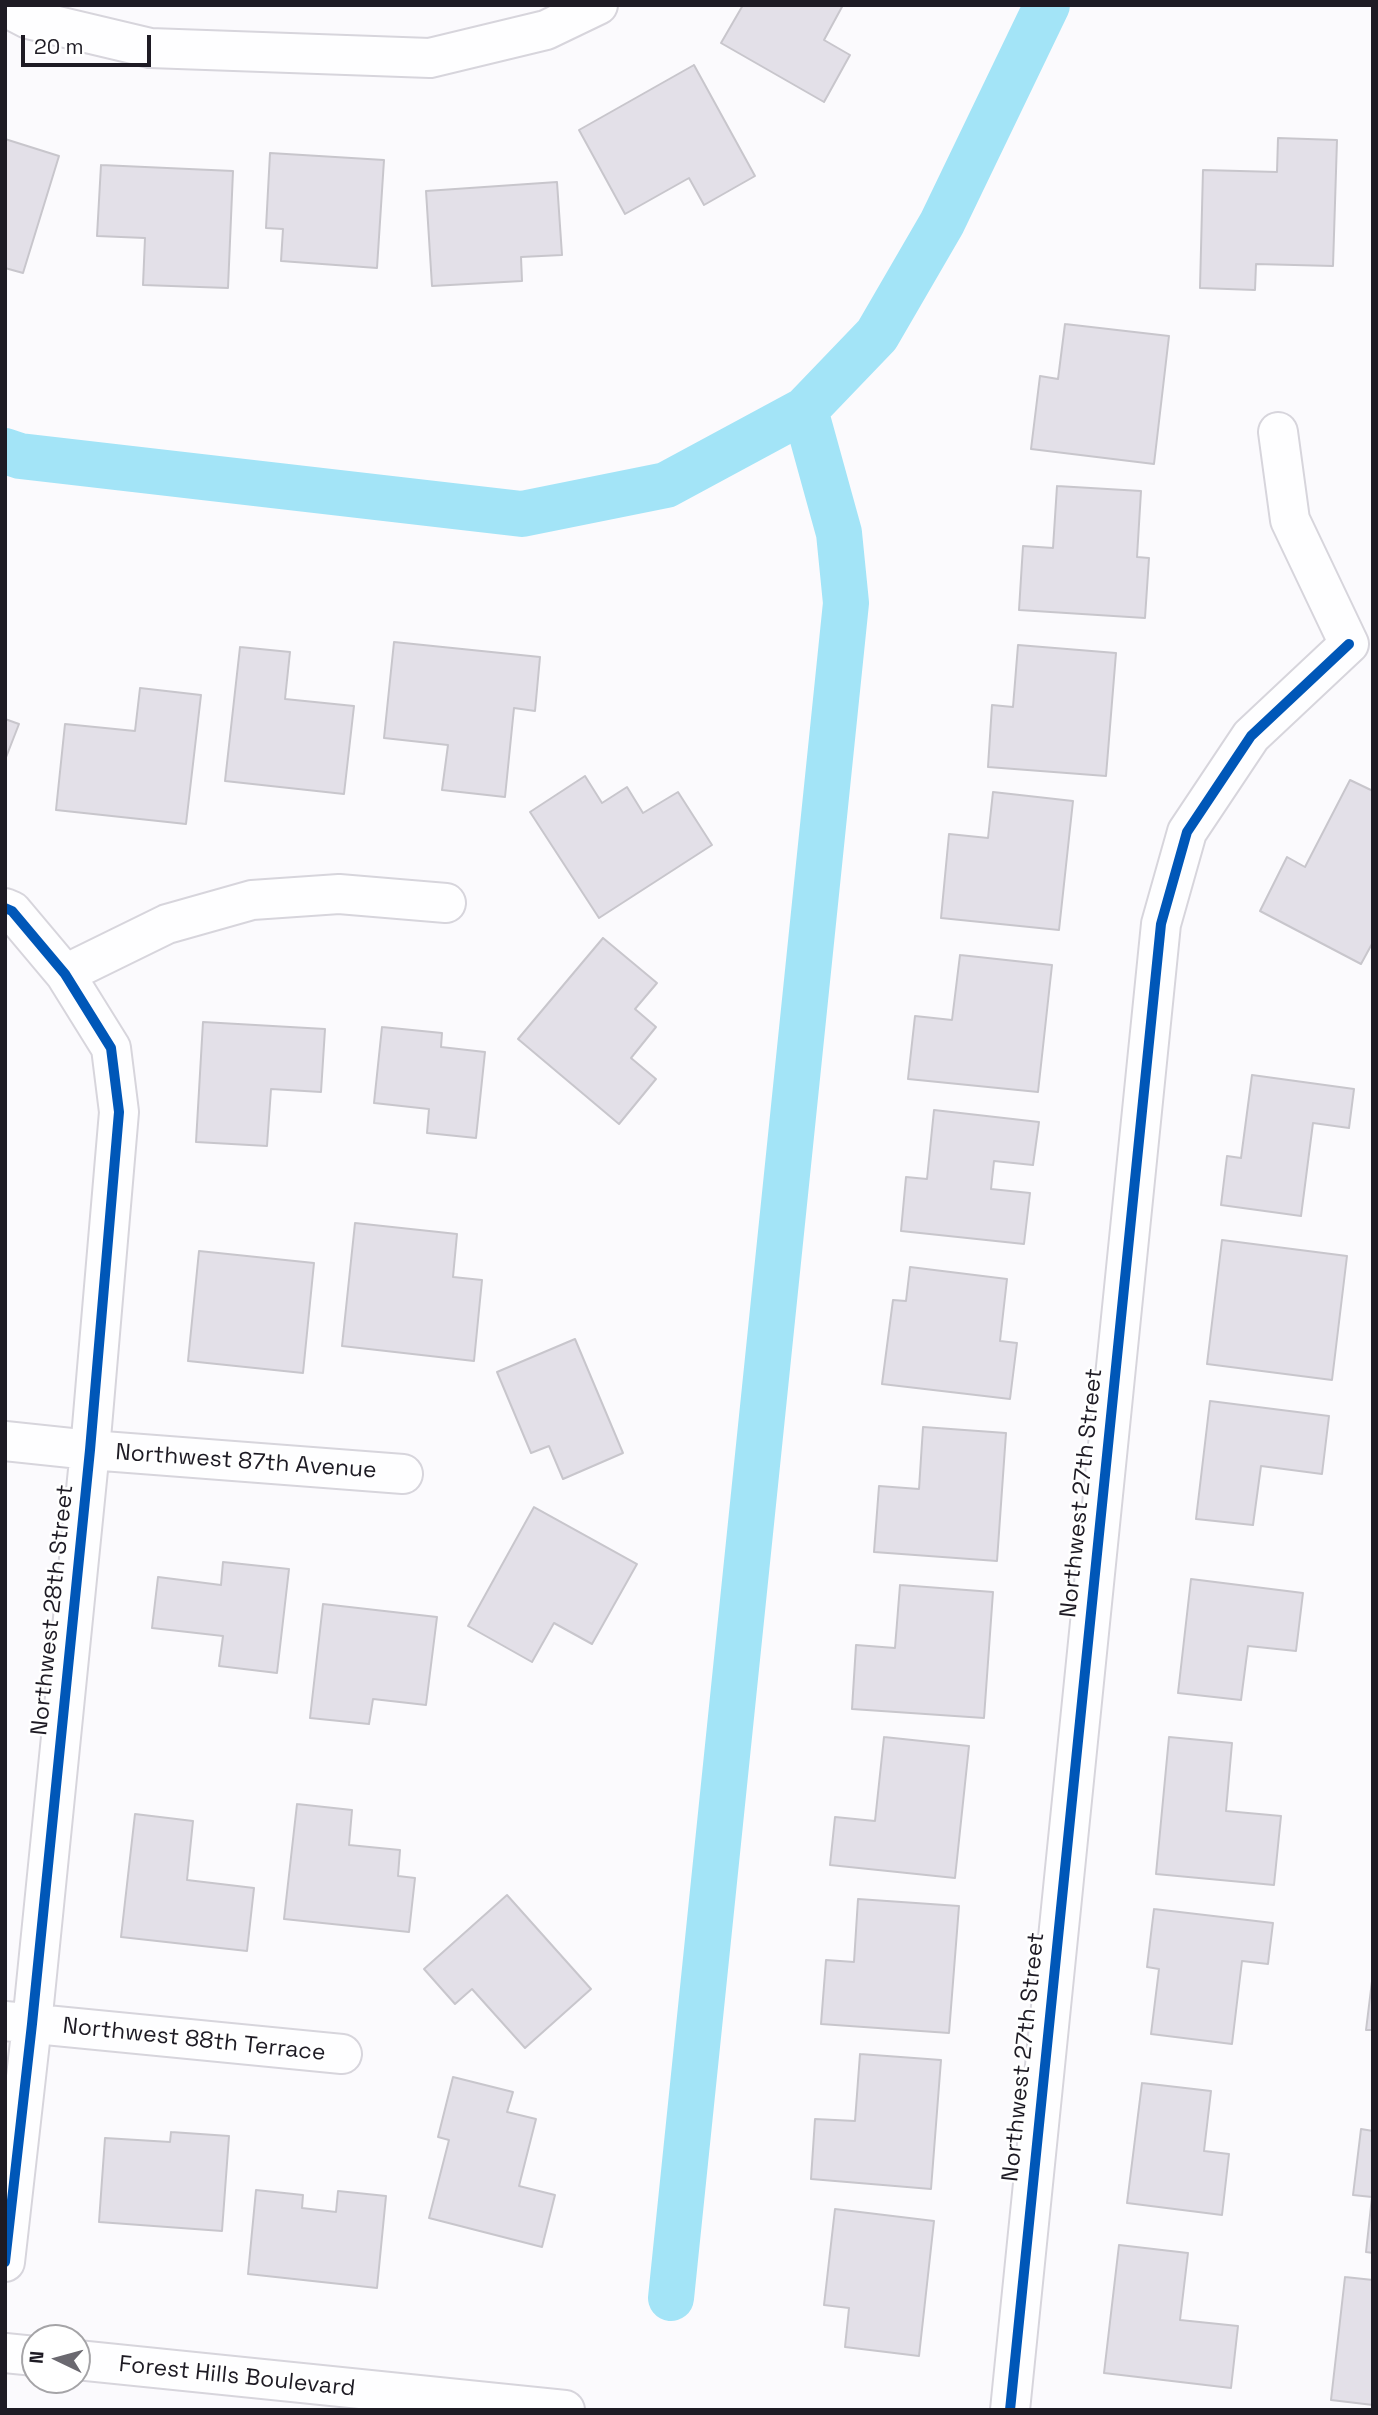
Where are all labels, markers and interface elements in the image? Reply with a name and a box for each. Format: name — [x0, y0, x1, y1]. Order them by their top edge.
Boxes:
scale bar — [24, 21, 154, 65]
text: 20 m — [34, 33, 84, 60]
street label: Northwest 27th Street — [1055, 1367, 1109, 1619]
street label: Northwest 87th Avenue — [114, 1439, 378, 1485]
street label: Northwest 28th Street — [26, 1483, 80, 1737]
street label: Northwest 27th Street — [997, 1931, 1051, 2183]
street label: Northwest 88th Terrace — [61, 2012, 327, 2068]
north arrow — [21, 2324, 91, 2394]
text: N — [24, 2350, 50, 2365]
street label: Forest Hills Boulevard — [118, 2351, 356, 2403]

